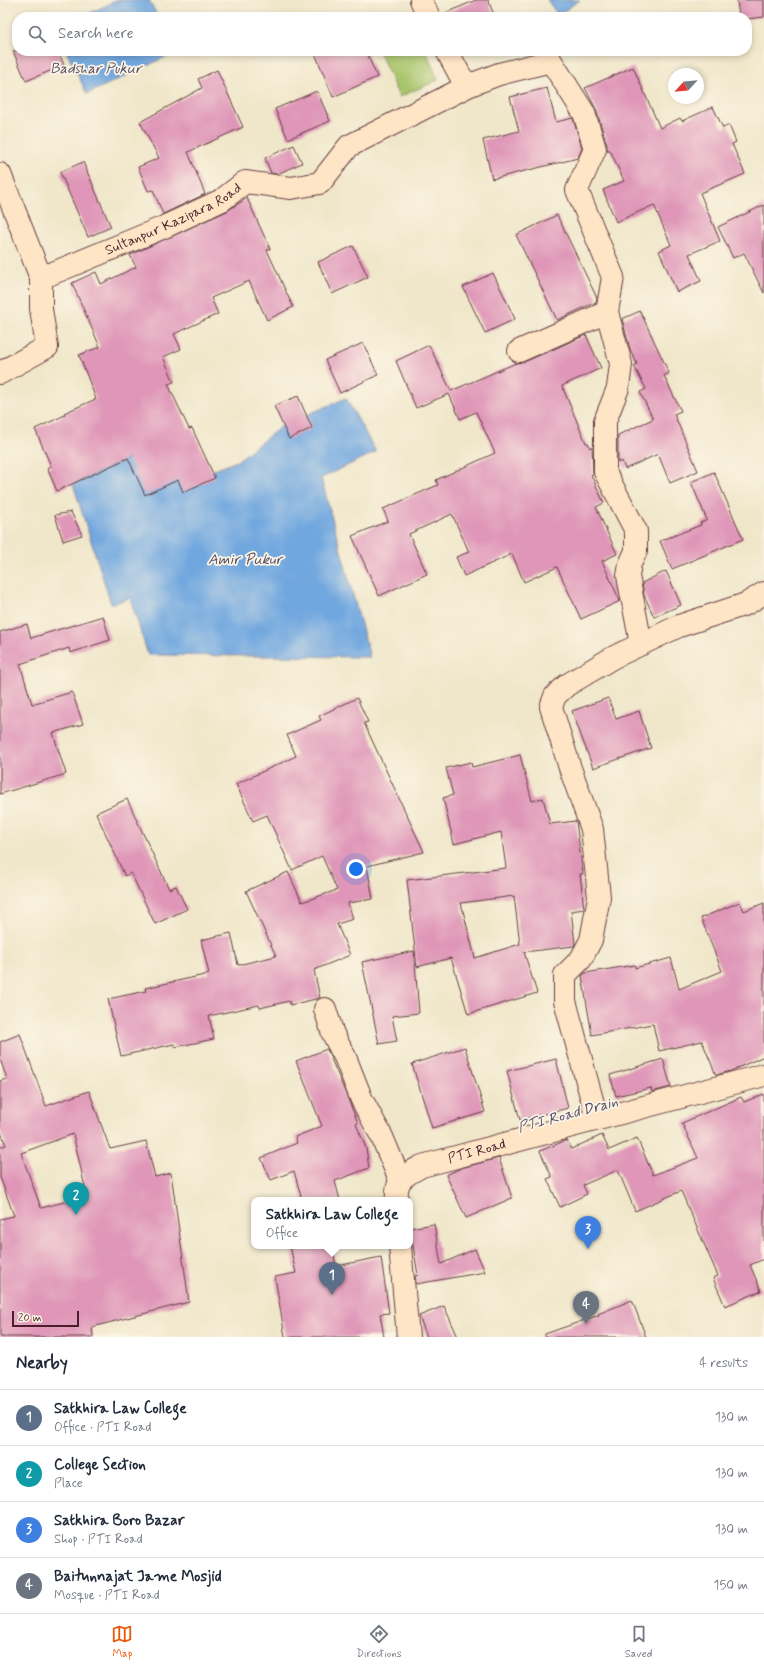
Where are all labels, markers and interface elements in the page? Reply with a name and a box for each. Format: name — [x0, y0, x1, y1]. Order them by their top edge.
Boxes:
search box — [12, 12, 752, 56]
icon: search — [26, 23, 48, 45]
text: Search here — [58, 24, 134, 44]
water label: Badshar Pukur — [50, 59, 144, 79]
north arrow — [668, 68, 704, 104]
street label: Sultanpur Kazipara Road — [102, 179, 245, 260]
water label: Amir Pukur — [208, 550, 284, 570]
your location — [346, 859, 366, 879]
water label: PTI Road Drain — [516, 1092, 621, 1138]
street label: PTI Road — [446, 1135, 508, 1168]
pin: 2 — [63, 1182, 89, 1215]
popup — [251, 1197, 413, 1249]
text: Satkhira Law College — [266, 1205, 398, 1225]
pin: 3 — [575, 1216, 601, 1249]
text: Office — [266, 1225, 298, 1242]
pin: 1 — [319, 1262, 345, 1295]
pin: 4 — [573, 1291, 599, 1324]
scale bar — [12, 1309, 79, 1328]
text: 20 m — [18, 1311, 41, 1325]
text: Nearby — [16, 1352, 68, 1374]
text: 4 results — [699, 1355, 748, 1372]
text: Satkhira Law College — [54, 1399, 187, 1419]
text: 1 — [26, 1409, 32, 1426]
text: 130 m — [715, 1409, 748, 1426]
text: Office · PTI Road — [54, 1419, 151, 1436]
text: College Section — [54, 1455, 146, 1475]
text: 2 — [26, 1465, 32, 1482]
text: 130 m — [715, 1465, 748, 1482]
text: Place — [54, 1475, 83, 1492]
text: Satkhira Boro Bazar — [54, 1511, 185, 1531]
text: 3 — [26, 1521, 32, 1538]
text: 130 m — [715, 1521, 748, 1538]
text: Shop · PTI Road — [54, 1531, 143, 1548]
text: Baitunnajat Jame Mosjid — [54, 1567, 222, 1587]
text: 4 — [25, 1577, 33, 1594]
text: 150 m — [714, 1577, 748, 1594]
text: Mosque · PTI Road — [54, 1587, 160, 1604]
tab: Map — [111, 1623, 133, 1661]
tab: Directions — [356, 1623, 402, 1661]
tab: Saved — [625, 1623, 652, 1661]

